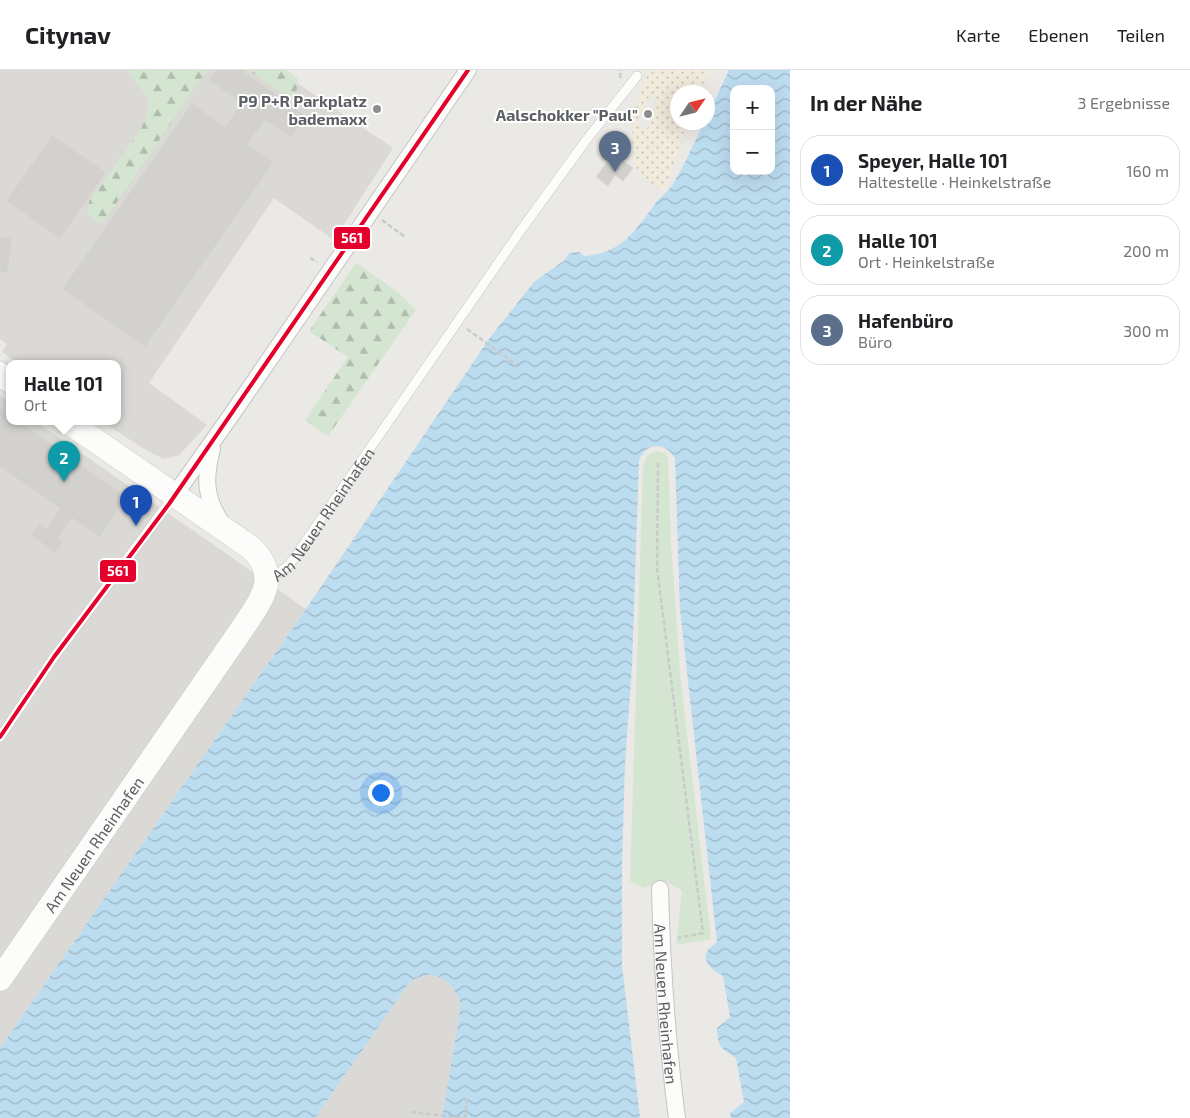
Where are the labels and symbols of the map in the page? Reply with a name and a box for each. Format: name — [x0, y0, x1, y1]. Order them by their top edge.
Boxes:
north arrow — [670, 85, 715, 130]
place label: P9 P+R Parkplatz bademaxx — [238, 91, 367, 128]
marker: P9 P+R Parkplatz bademaxx — [371, 103, 383, 115]
place label: Aalschokker "Paul" — [496, 105, 638, 124]
marker: Aalschokker "Paul" — [642, 108, 654, 120]
pin: 3 — [599, 131, 631, 172]
line badge: 561 — [333, 226, 371, 250]
text: 561 — [341, 229, 363, 246]
pin: 2 — [48, 441, 80, 482]
street label: Am Neuen Rheinhafen — [268, 443, 378, 584]
pin: 1 — [120, 485, 152, 526]
line badge: 561 — [99, 559, 137, 583]
text: 561 — [107, 562, 129, 579]
street label: Am Neuen Rheinhafen — [40, 772, 147, 916]
your location — [368, 780, 394, 806]
street label: Am Neuen Rheinhafen — [652, 923, 682, 1085]

